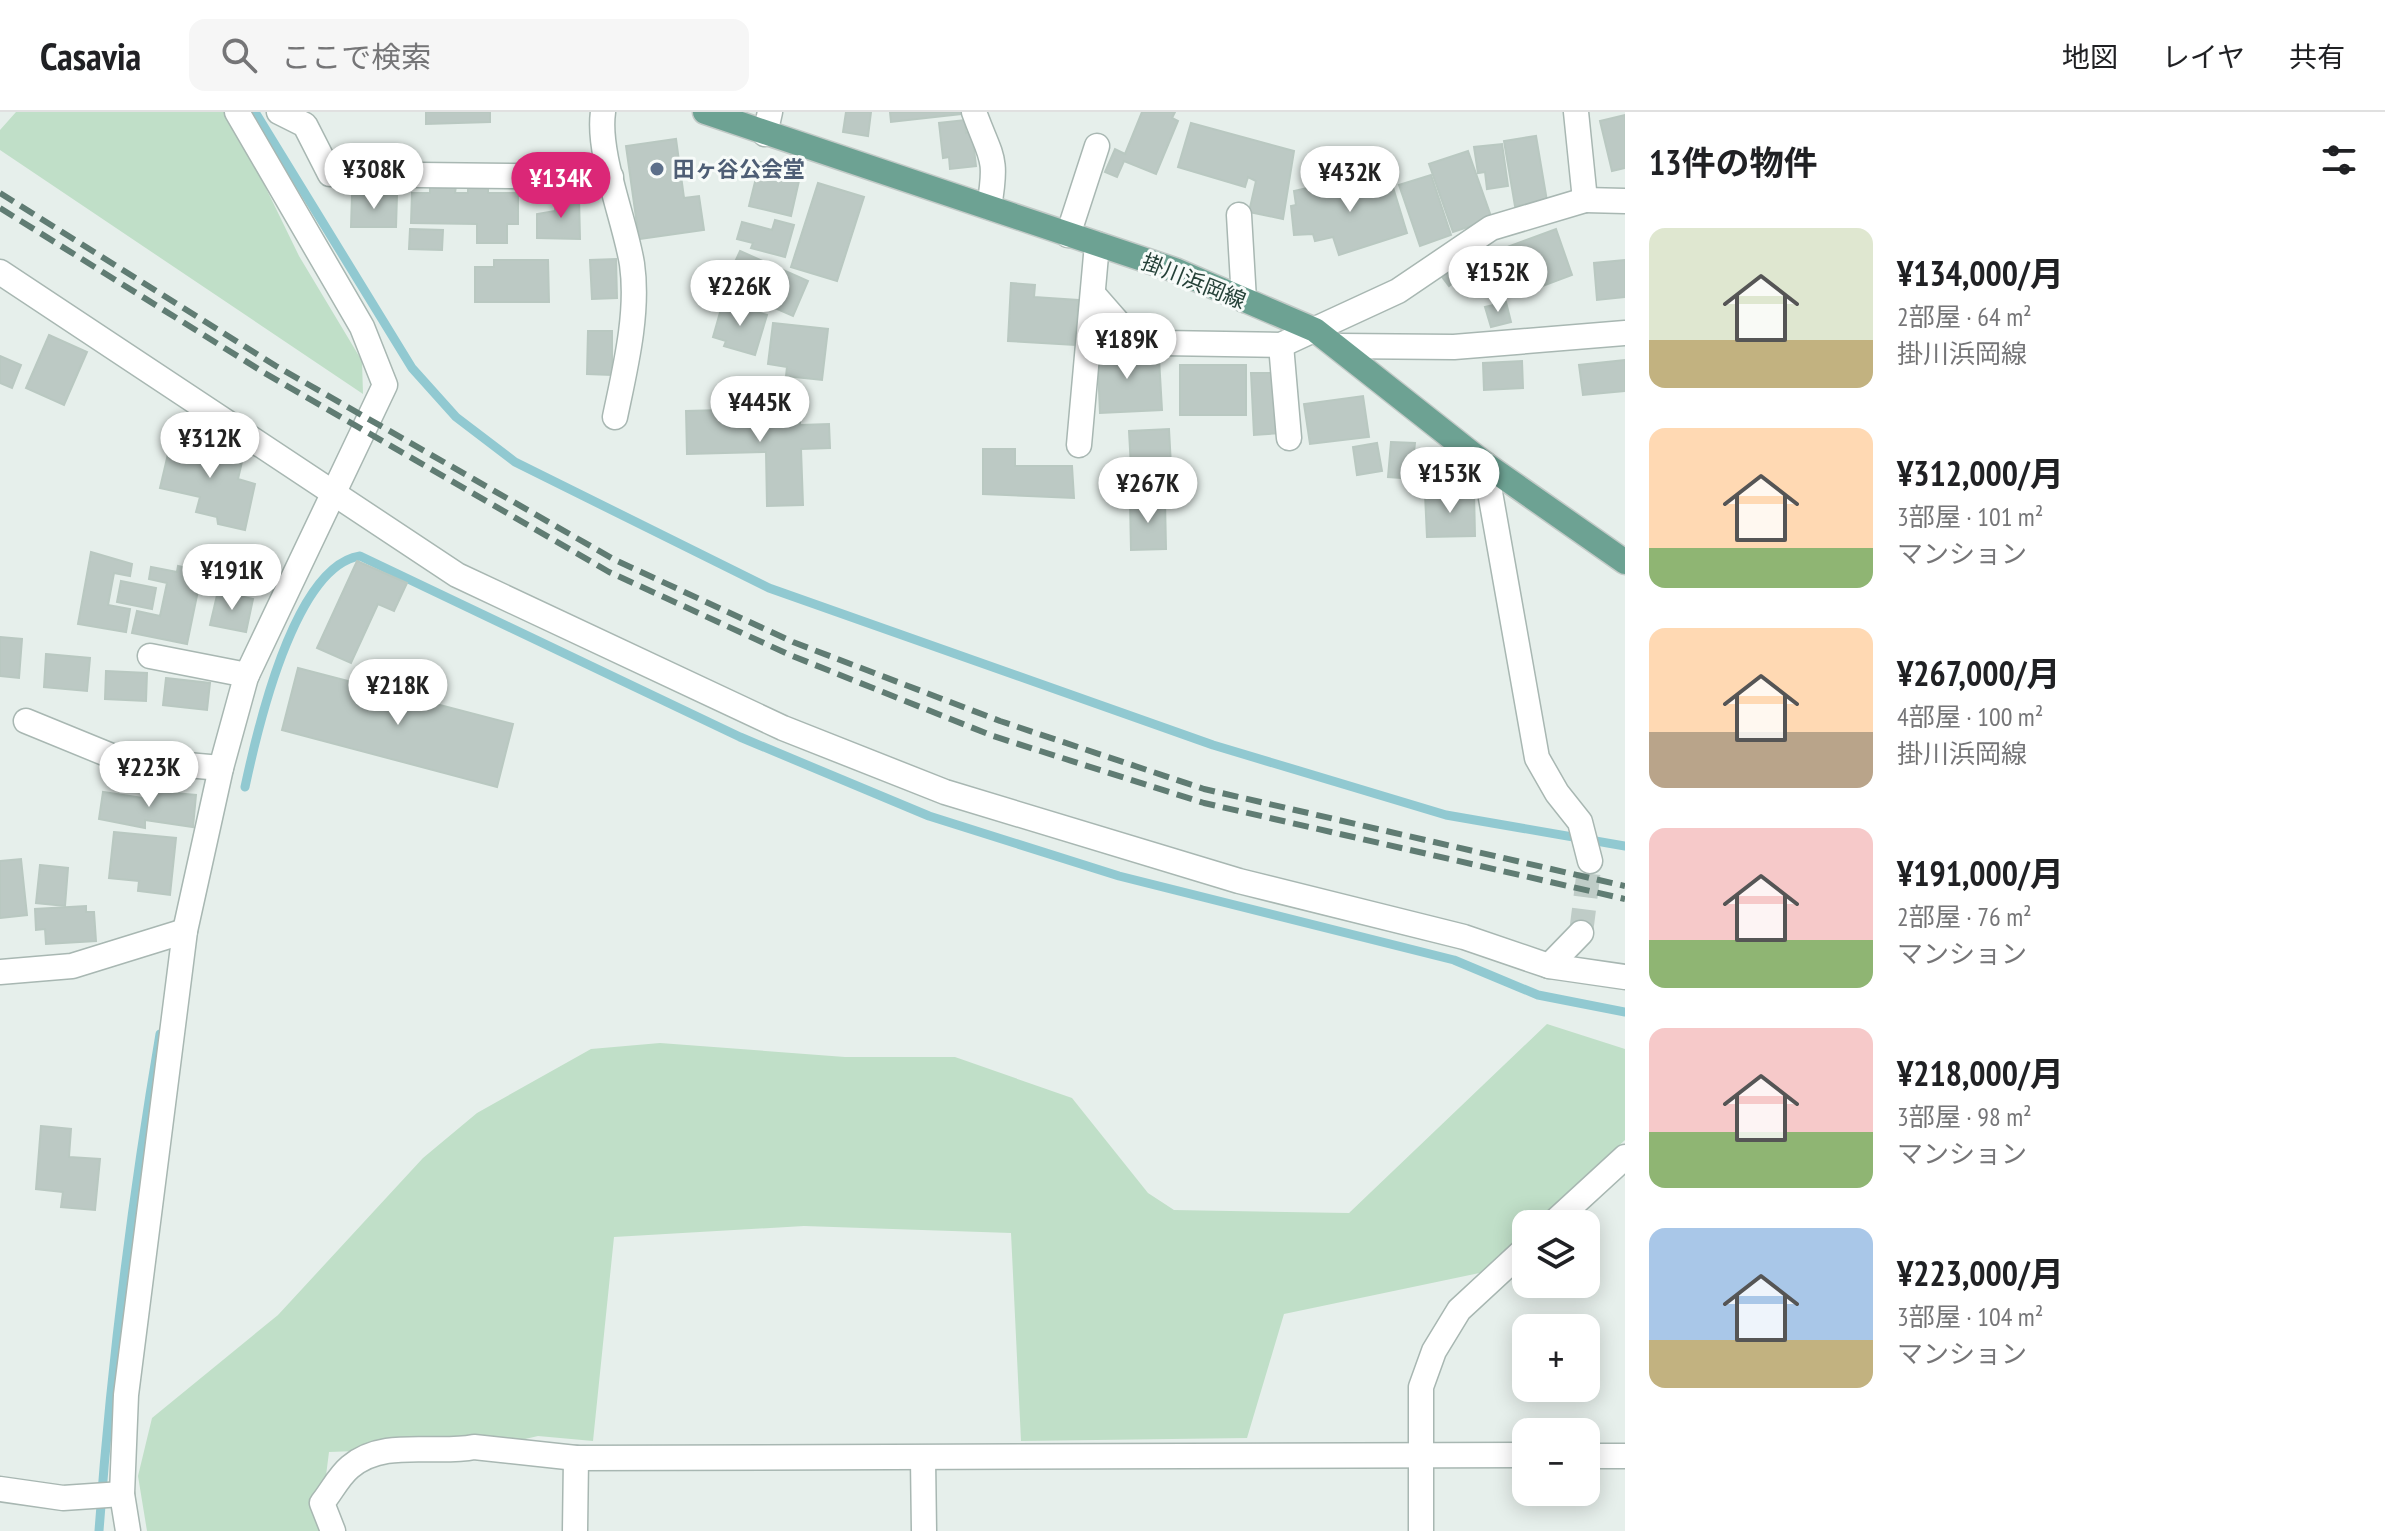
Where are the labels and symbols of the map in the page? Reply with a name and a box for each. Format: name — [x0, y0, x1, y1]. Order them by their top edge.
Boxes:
pin: ¥308K — [318, 143, 430, 211]
pin: ¥432K — [1294, 146, 1406, 214]
pin: ¥134K — [505, 152, 617, 220]
place label: 田ヶ谷公会堂 — [673, 155, 805, 183]
marker: 田ヶ谷公会堂 — [648, 160, 666, 178]
pin: ¥152K — [1442, 246, 1554, 314]
street label: 掛川浜岡線 — [1138, 247, 1250, 315]
pin: ¥226K — [684, 260, 796, 328]
pin: ¥189K — [1071, 313, 1183, 381]
pin: ¥445K — [704, 376, 816, 444]
pin: ¥312K — [154, 412, 266, 480]
pin: ¥153K — [1394, 447, 1506, 515]
pin: ¥267K — [1092, 457, 1204, 525]
pin: ¥191K — [176, 544, 288, 612]
pin: ¥218K — [342, 659, 454, 727]
pin: ¥223K — [93, 741, 205, 809]

